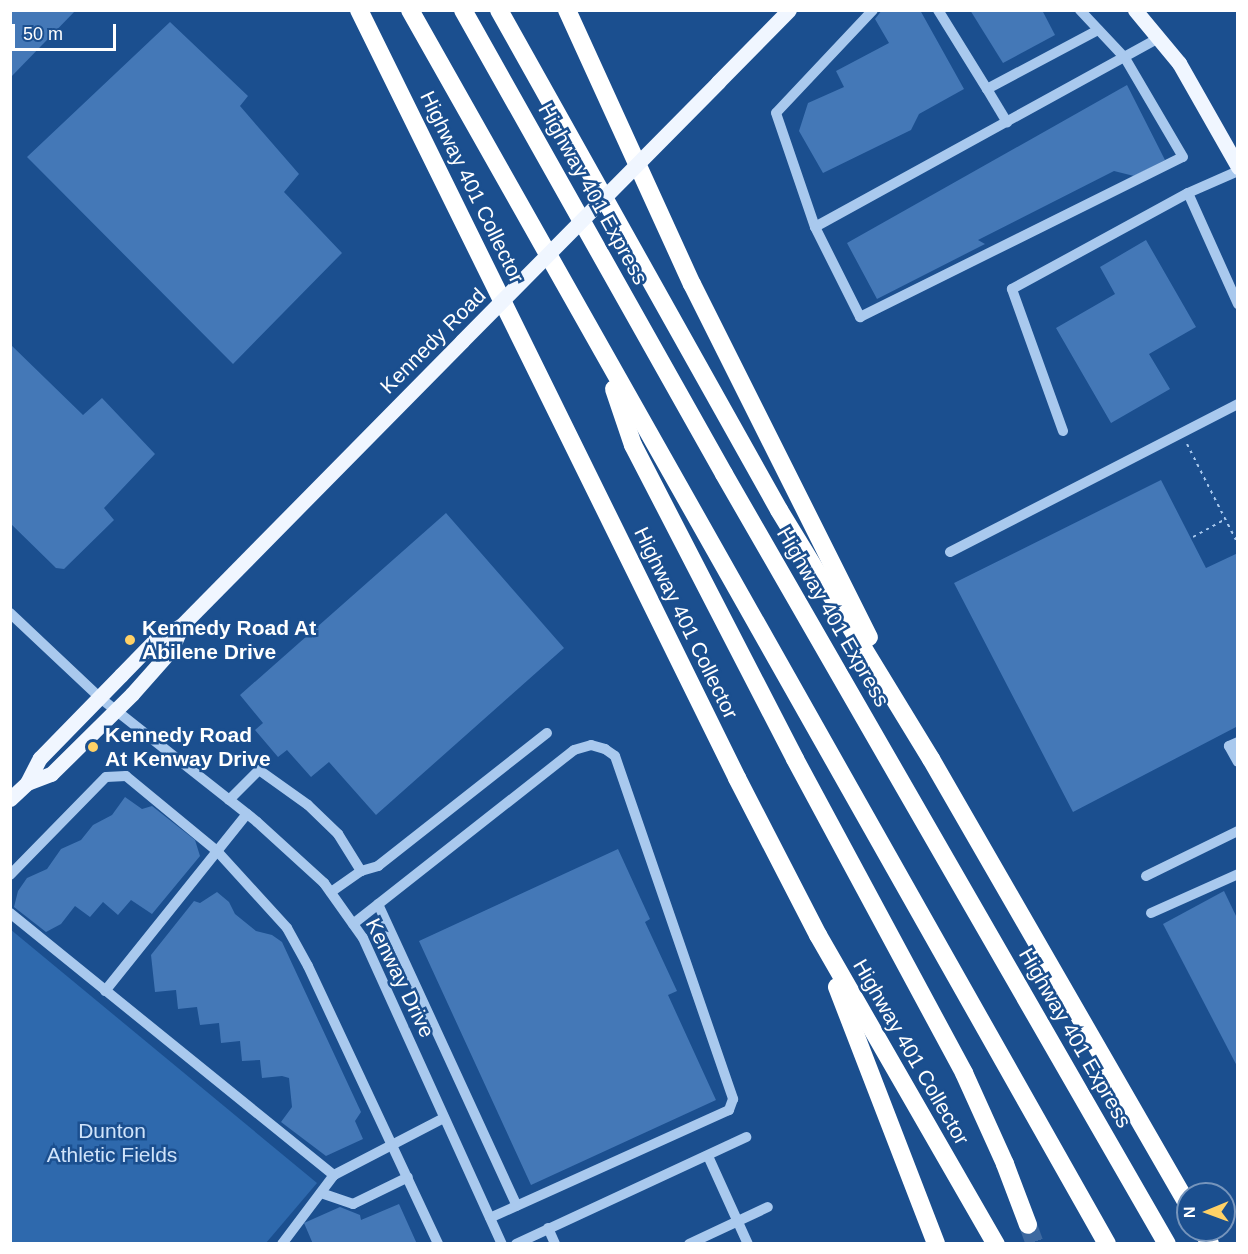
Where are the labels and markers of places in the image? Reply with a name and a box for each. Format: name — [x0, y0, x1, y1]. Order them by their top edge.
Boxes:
place label: Kennedy Road At Abilene Drive — [142, 615, 317, 665]
marker: Kennedy Road At Abilene Drive — [123, 633, 137, 647]
place label: Kennedy Road At Kenway Drive — [105, 722, 271, 772]
marker: Kennedy Road At Kenway Drive — [86, 740, 100, 754]

